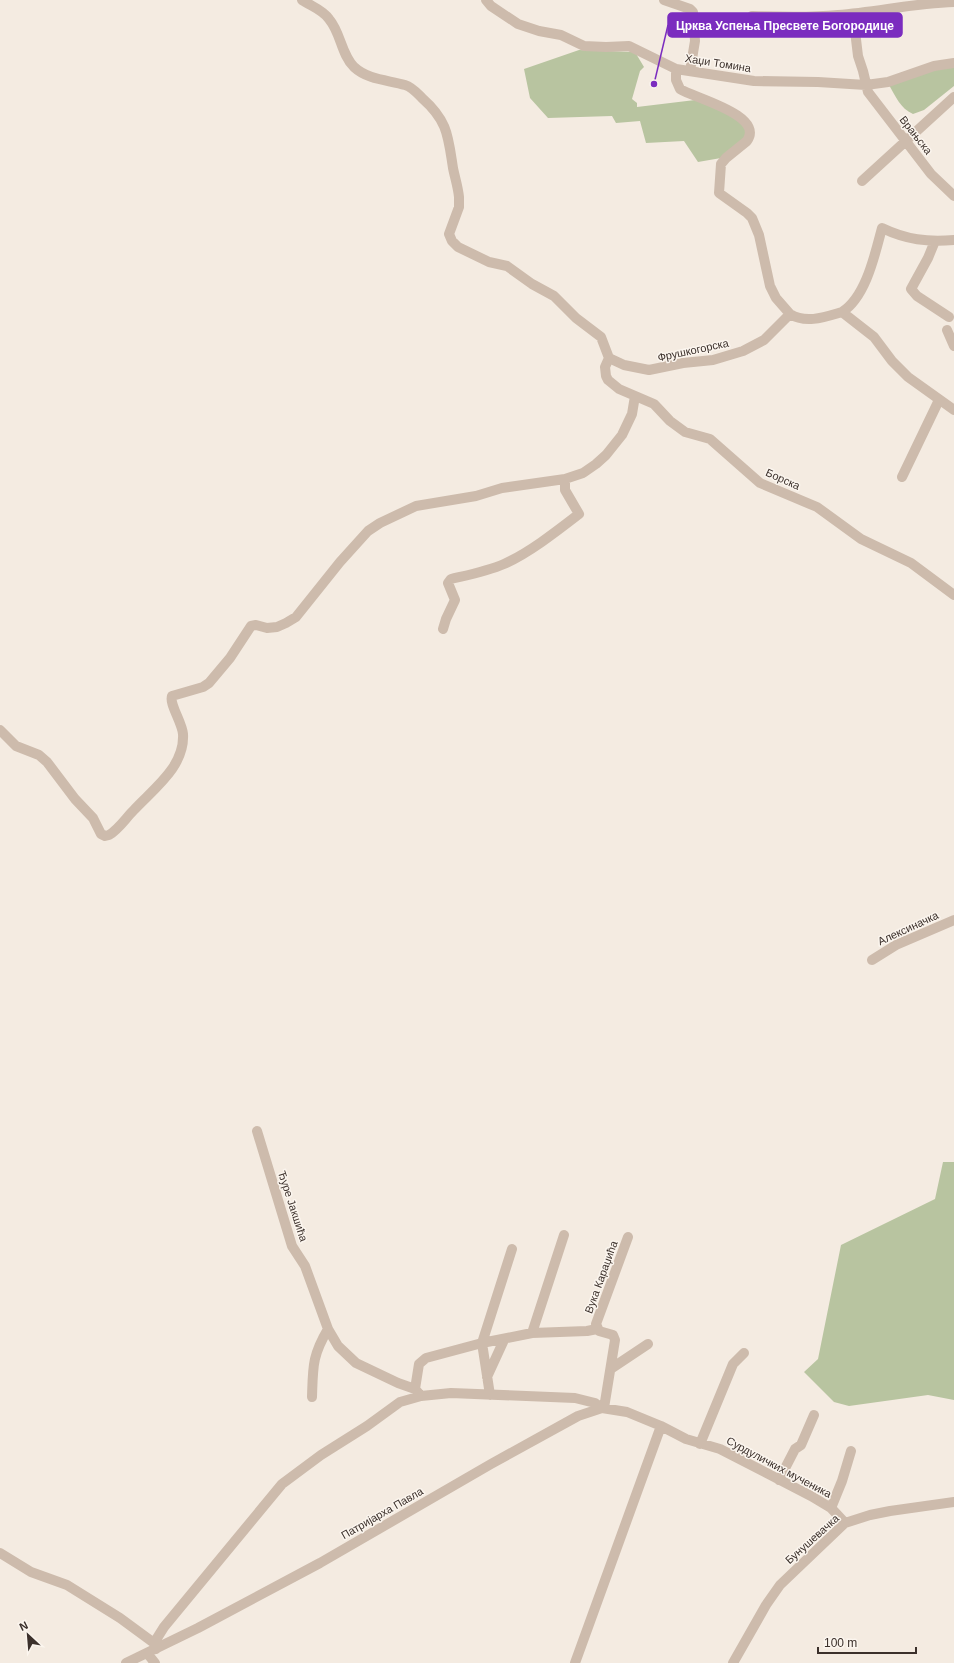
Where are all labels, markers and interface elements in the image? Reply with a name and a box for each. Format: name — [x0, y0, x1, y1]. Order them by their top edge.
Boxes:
callout: Црква Успења Пресвете Богородице — [668, 13, 902, 37]
text: Црква Успења Пресвете Богородице — [676, 19, 894, 33]
street label: Хаџи Томина — [684, 52, 753, 74]
street label: Врањска — [897, 114, 935, 157]
street label: Фрушкогорска — [656, 336, 731, 363]
street label: Борска — [764, 466, 803, 492]
street label: Алексиначка — [876, 908, 941, 947]
street label: Ђуре Јакшића — [276, 1169, 310, 1244]
street label: Вука Караџића — [582, 1238, 620, 1315]
street label: Сурдуличких мученика — [724, 1434, 834, 1500]
street label: Патријарха Павла — [339, 1484, 426, 1541]
street label: Бунушевачка — [783, 1511, 842, 1566]
north arrow — [8, 1615, 48, 1655]
text: N — [17, 1619, 30, 1633]
scale bar — [818, 1629, 916, 1655]
text: 100 m — [824, 1636, 857, 1650]

